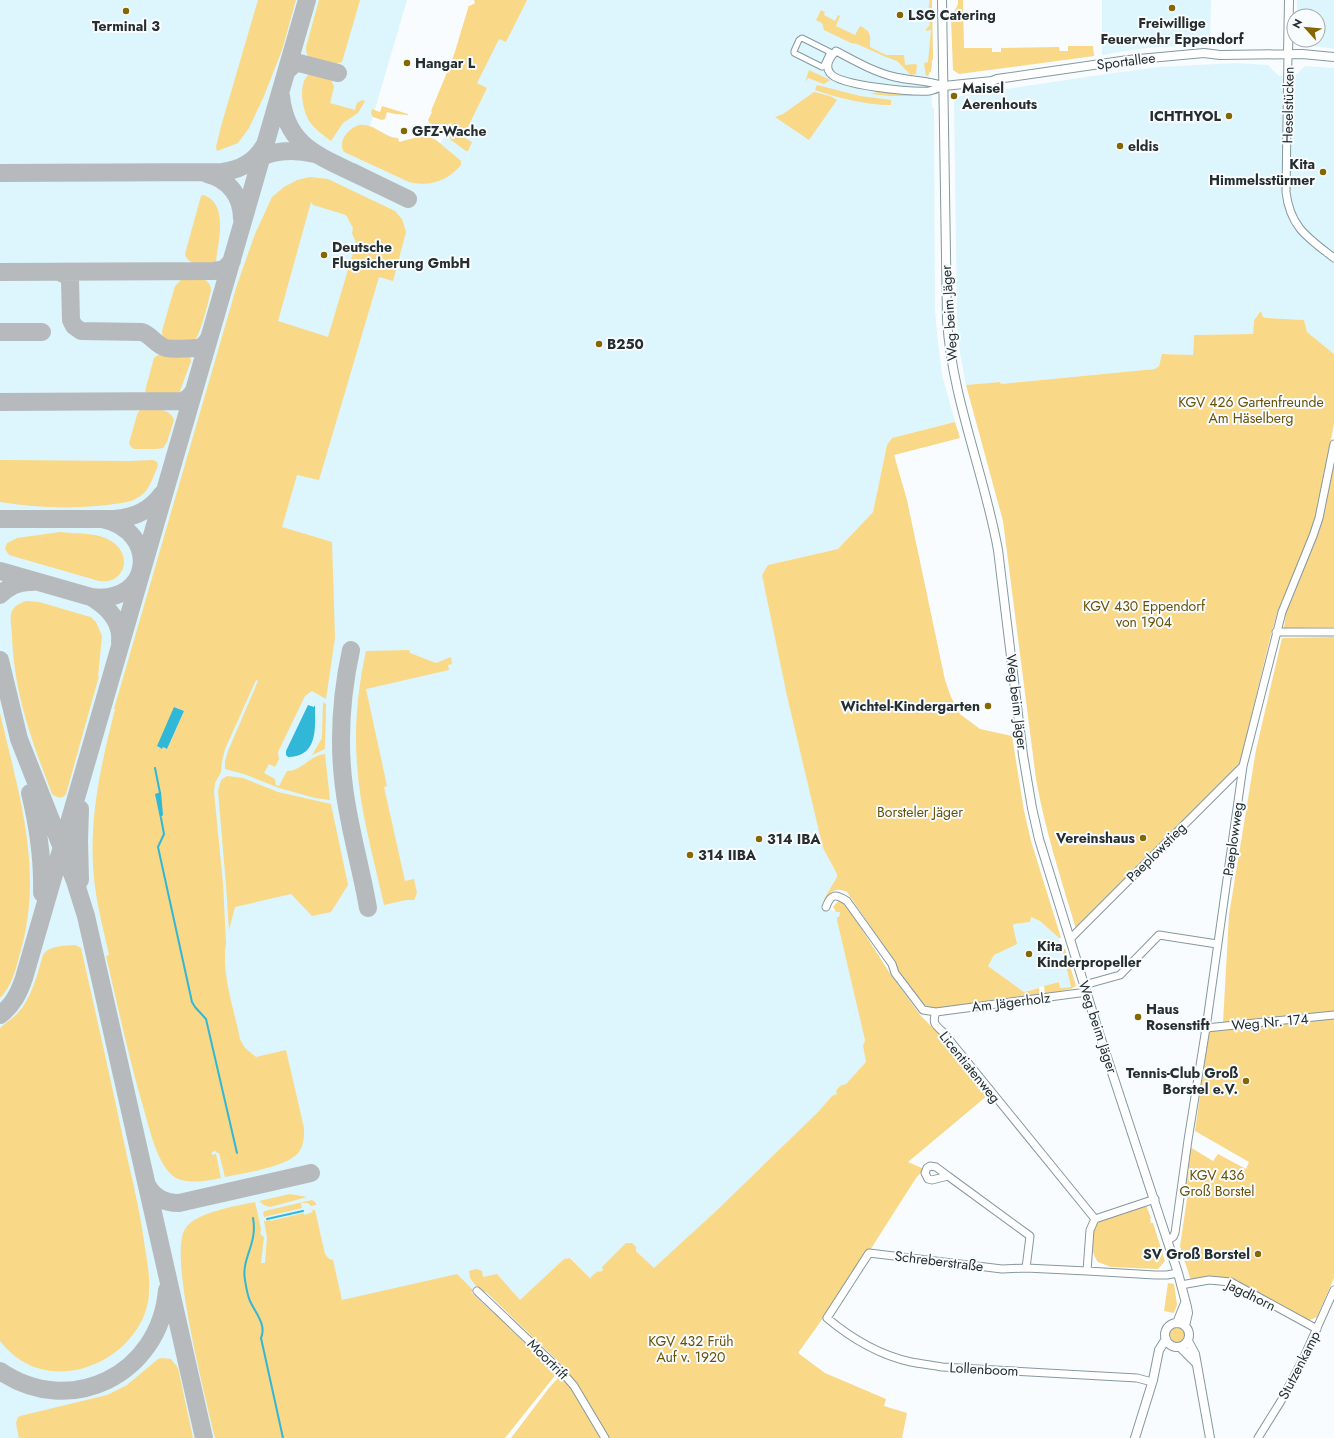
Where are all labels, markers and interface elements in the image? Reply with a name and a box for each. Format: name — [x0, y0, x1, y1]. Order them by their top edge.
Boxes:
marker: Freiwillige Feuerwehr Eppendorf — [1167, 3, 1177, 13]
place label: LSG Catering — [908, 5, 996, 25]
marker: Terminal 3 — [121, 6, 131, 16]
north arrow — [1286, 8, 1326, 48]
marker: LSG Catering — [895, 10, 905, 20]
place label: Freiwillige Feuerwehr Eppendorf — [1100, 13, 1245, 49]
place label: Terminal 3 — [92, 16, 160, 36]
text: N — [1288, 16, 1306, 31]
street label: Sportallee — [1095, 47, 1157, 75]
place label: Hangar L — [415, 53, 476, 73]
marker: Hangar L — [402, 58, 412, 68]
street label: Heselstücken — [1277, 66, 1299, 144]
place label: Maisel Aerenhouts — [961, 78, 1038, 114]
marker: Maisel Aerenhouts — [949, 91, 959, 101]
place label: ICHTHYOL — [1149, 106, 1222, 126]
marker: ICHTHYOL — [1224, 111, 1234, 121]
place label: GFZ-Wache — [412, 121, 486, 141]
marker: GFZ-Wache — [399, 126, 409, 136]
place label: eldis — [1128, 136, 1159, 156]
marker: eldis — [1115, 141, 1125, 151]
place label: Kita Himmelsstürmer — [1209, 154, 1315, 190]
marker: Kita Himmelsstürmer — [1318, 167, 1328, 177]
place label: Deutsche Flugsicherung GmbH — [332, 237, 470, 273]
marker: Deutsche Flugsicherung GmbH — [319, 250, 329, 260]
street label: Weg beim Jäger — [936, 264, 962, 362]
place label: B250 — [607, 334, 644, 354]
marker: B250 — [594, 339, 604, 349]
park label: KGV 426 Gartenfreunde Am Häselberg — [1178, 392, 1324, 428]
park label: KGV 430 Eppendorf von 1904 — [1083, 596, 1206, 632]
street label: Weg beim Jäger — [1001, 653, 1033, 751]
place label: Wichtel-Kindergarten — [841, 696, 980, 716]
marker: Wichtel-Kindergarten — [983, 701, 993, 711]
street label: Paeplowweg — [1218, 801, 1248, 877]
park label: Borsteler Jäger — [877, 802, 963, 822]
street label: Paeplowstieg — [1122, 818, 1190, 886]
place label: Vereinshaus — [1055, 828, 1136, 848]
place label: 314 IBA — [767, 829, 821, 849]
marker: Vereinshaus — [1138, 833, 1148, 843]
marker: 314 IBA — [754, 834, 764, 844]
place label: 314 IIBA — [698, 845, 757, 865]
marker: 314 IIBA — [685, 850, 695, 860]
place label: Kita Kinderpropeller — [1037, 936, 1142, 972]
marker: Kita Kinderpropeller — [1024, 949, 1034, 959]
street label: Weg beim Jäger — [1074, 978, 1122, 1076]
street label: Am Jägerholz — [970, 987, 1052, 1017]
place label: Haus Rosenstift — [1146, 999, 1210, 1035]
street label: Weg Nr. 174 — [1231, 1009, 1309, 1035]
marker: Haus Rosenstift — [1133, 1012, 1143, 1022]
street label: Licentiatenweg — [935, 1027, 1005, 1107]
place label: Tennis-Club Groß Borstel e.V. — [1126, 1063, 1239, 1099]
marker: Tennis-Club Groß Borstel e.V. — [1241, 1076, 1251, 1086]
park label: KGV 436 Groß Borstel — [1180, 1165, 1254, 1201]
place label: SV Groß Borstel — [1143, 1244, 1250, 1264]
street label: Schreberstraße — [894, 1246, 984, 1276]
marker: SV Groß Borstel — [1253, 1249, 1263, 1259]
street label: Jagdhorn — [1221, 1273, 1279, 1316]
street label: Stutzenkamp — [1273, 1327, 1325, 1403]
park label: KGV 432 Früh Auf v. 1920 — [648, 1331, 734, 1367]
street label: Moortrift — [523, 1334, 573, 1384]
street label: Lollenboom — [949, 1357, 1019, 1381]

